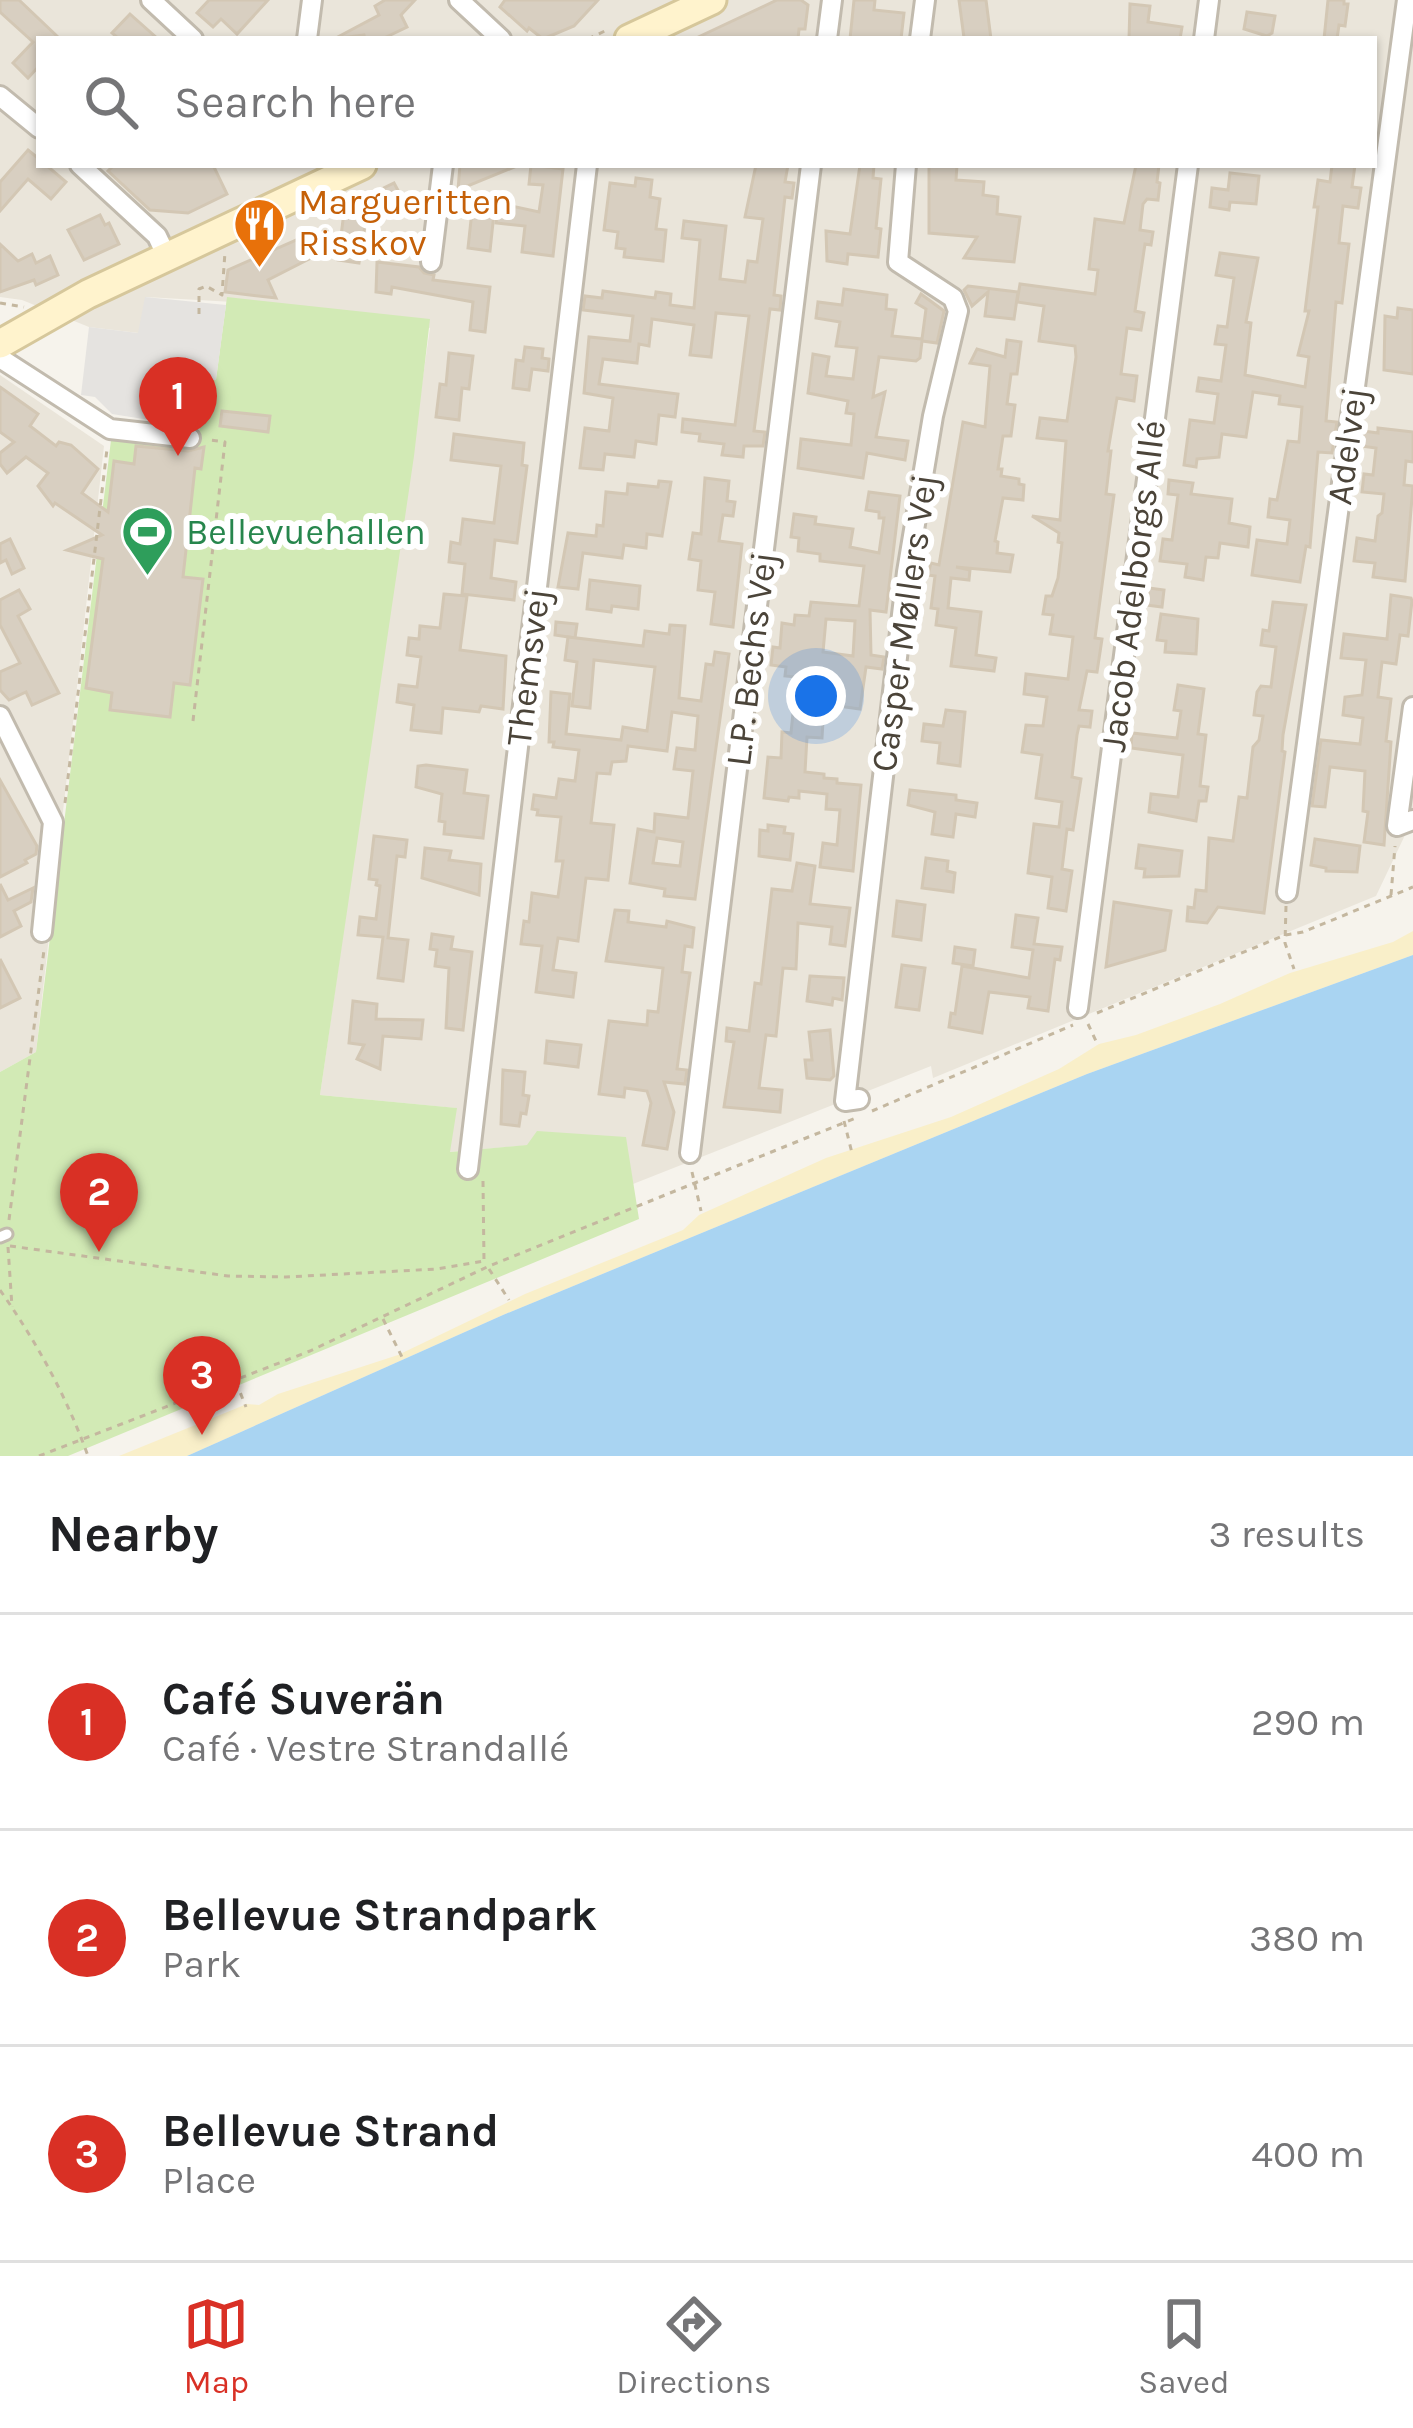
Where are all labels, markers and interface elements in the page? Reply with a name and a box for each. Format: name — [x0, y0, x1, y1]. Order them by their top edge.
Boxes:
search box — [36, 36, 1377, 168]
icon: search — [78, 69, 144, 135]
text: Search here — [174, 76, 416, 128]
place label: Margueritten Risskov — [298, 181, 512, 264]
restaurant icon: Margueritten Risskov — [231, 195, 287, 269]
pin: 1 — [139, 357, 217, 456]
street label: Adelvej — [1318, 384, 1376, 508]
street label: Jacob Adelborgs Allé — [1092, 418, 1174, 754]
street label: Casper Møllers Vej — [862, 472, 946, 774]
sports icon: Bellevuehallen — [119, 504, 175, 578]
place label: Bellevuehallen — [186, 511, 426, 553]
street label: L.P. Bechs Vej — [717, 549, 785, 769]
street label: Themsvej — [497, 586, 559, 748]
your location — [786, 666, 846, 726]
pin: 2 — [60, 1153, 138, 1252]
pin: 3 — [163, 1336, 241, 1435]
text: Nearby — [48, 1504, 218, 1564]
text: 3 results — [1208, 1511, 1365, 1557]
text: Café Suverän — [162, 1673, 445, 1725]
text: 1 — [80, 1699, 94, 1745]
text: 290 m — [1251, 1699, 1365, 1745]
text: Café · Vestre Strandallé — [162, 1725, 569, 1771]
text: Bellevue Strandpark — [162, 1889, 597, 1941]
text: 2 — [75, 1915, 99, 1961]
text: 380 m — [1249, 1915, 1365, 1961]
text: Park — [162, 1941, 241, 1987]
text: Bellevue Strand — [162, 2105, 499, 2157]
text: 3 — [75, 2131, 99, 2177]
text: 400 m — [1251, 2131, 1365, 2177]
text: Place — [162, 2157, 256, 2203]
tab: Map — [183, 2291, 249, 2401]
tab: Directions — [616, 2291, 771, 2401]
tab: Saved — [1138, 2291, 1230, 2401]

